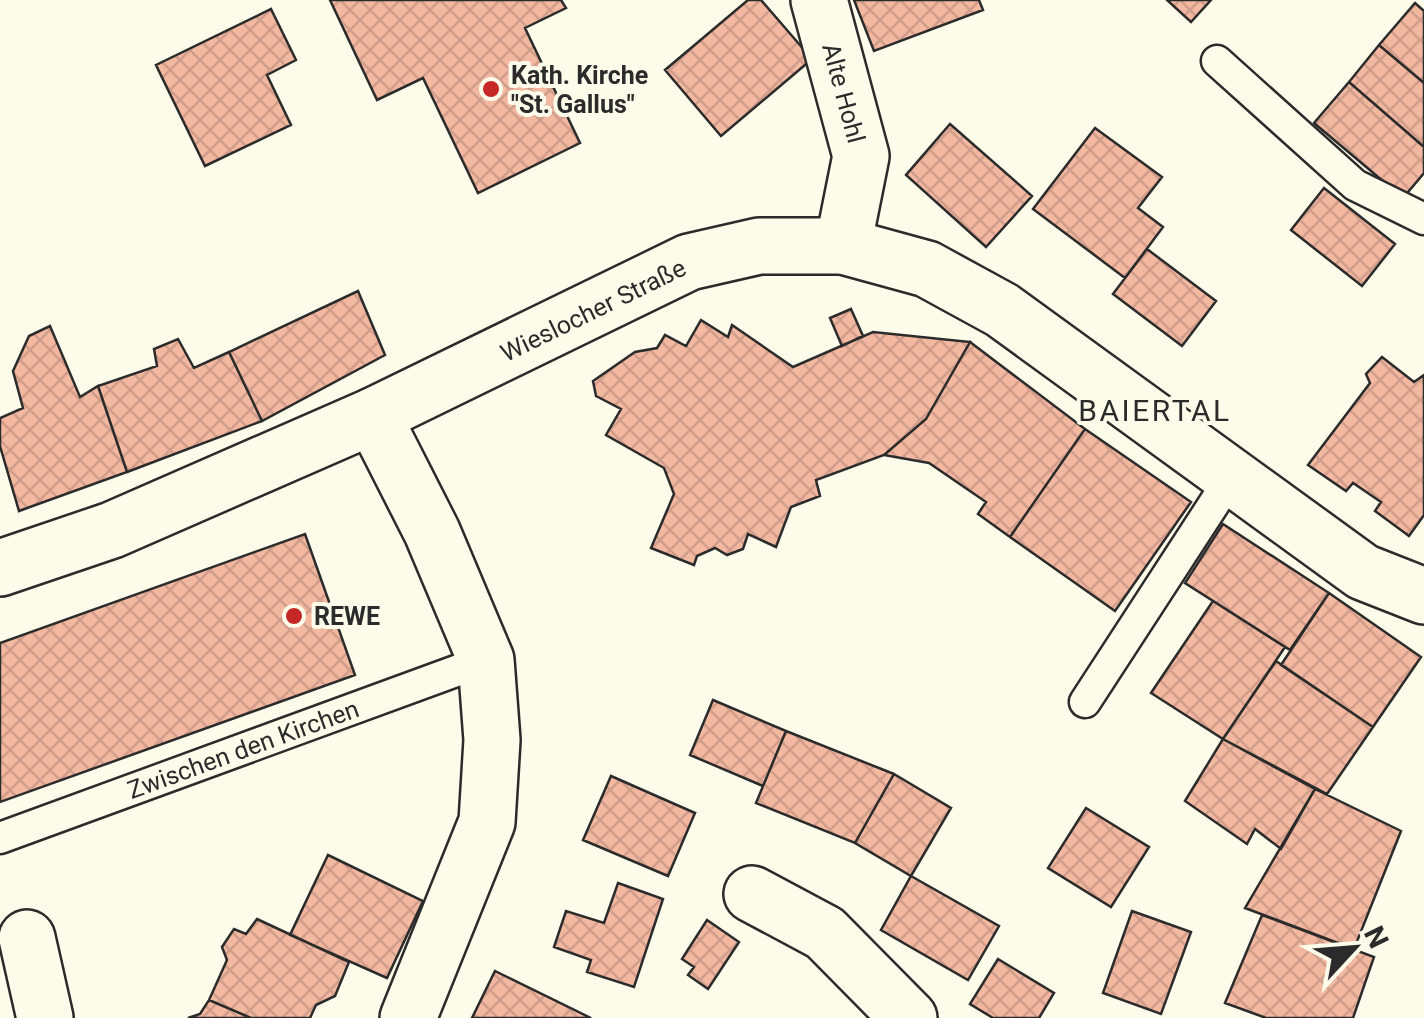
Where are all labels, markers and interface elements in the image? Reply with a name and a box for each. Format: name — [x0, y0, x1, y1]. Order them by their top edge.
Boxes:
street label: Alte Hohl — [816, 40, 871, 146]
place label: Kath. Kirche "St. Gallus" — [511, 61, 648, 119]
marker: Kath. Kirche "St. Gallus" — [480, 78, 502, 100]
street label: Wieslocher Straße — [496, 253, 690, 368]
district label: BAIERTAL — [1078, 393, 1232, 428]
place label: REWE — [314, 602, 380, 631]
marker: REWE — [283, 605, 305, 627]
street label: Zwischen den Kirchen — [124, 694, 363, 805]
north arrow — [1304, 898, 1404, 998]
text: N — [1357, 921, 1395, 953]

